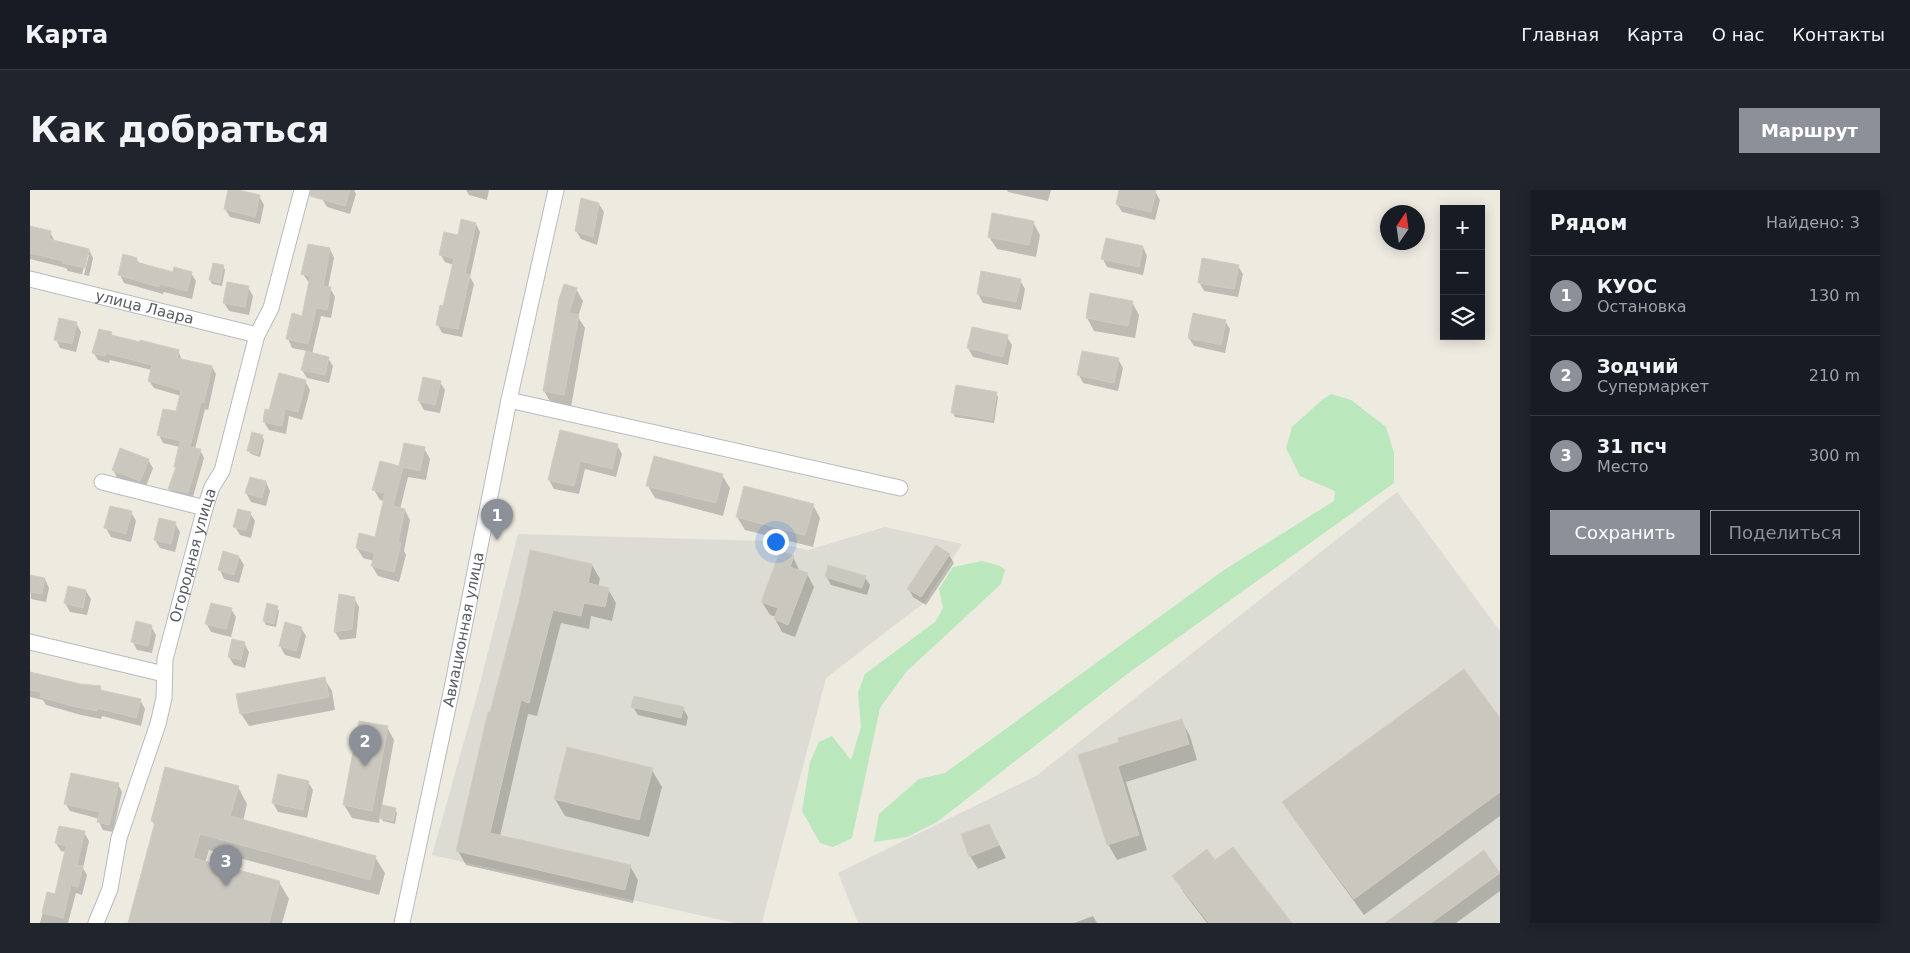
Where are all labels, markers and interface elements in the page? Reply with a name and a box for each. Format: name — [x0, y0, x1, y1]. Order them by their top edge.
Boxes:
text: Карта — [25, 21, 108, 49]
text: Главная — [1521, 24, 1599, 45]
text: Карта — [1627, 24, 1684, 45]
text: О нас — [1712, 24, 1764, 45]
text: Контакты — [1792, 24, 1885, 45]
button: Маршрут — [1739, 108, 1880, 153]
text: Как добраться — [30, 110, 329, 150]
north arrow — [1380, 205, 1425, 250]
map controls — [1440, 205, 1485, 340]
button: + — [1440, 205, 1485, 250]
text: Рядом — [1550, 211, 1627, 235]
text: Найдено: 3 — [1766, 213, 1860, 232]
button: − — [1440, 250, 1485, 295]
text: КУОС — [1597, 275, 1657, 297]
street label: улица Лаара — [93, 286, 196, 328]
text: 1 — [1560, 286, 1572, 305]
text: 130 m — [1809, 286, 1860, 305]
button: layers — [1440, 295, 1485, 340]
text: Остановка — [1597, 297, 1687, 316]
text: Зодчий — [1597, 355, 1679, 377]
text: 2 — [1560, 366, 1572, 385]
text: 210 m — [1809, 366, 1860, 385]
text: Супермаркет — [1597, 377, 1709, 396]
text: 31 псч — [1597, 435, 1668, 457]
text: 3 — [1560, 446, 1572, 465]
text: 300 m — [1809, 446, 1860, 465]
text: Место — [1597, 457, 1649, 476]
street label: Огородная улица — [166, 486, 220, 625]
pin: 1 — [481, 499, 513, 540]
button: Сохранить — [1550, 510, 1700, 555]
button: Поделиться — [1710, 510, 1860, 555]
your location — [763, 529, 789, 555]
street label: Авиационная улица — [439, 550, 488, 708]
pin: 2 — [349, 725, 381, 766]
pin: 3 — [210, 845, 242, 886]

